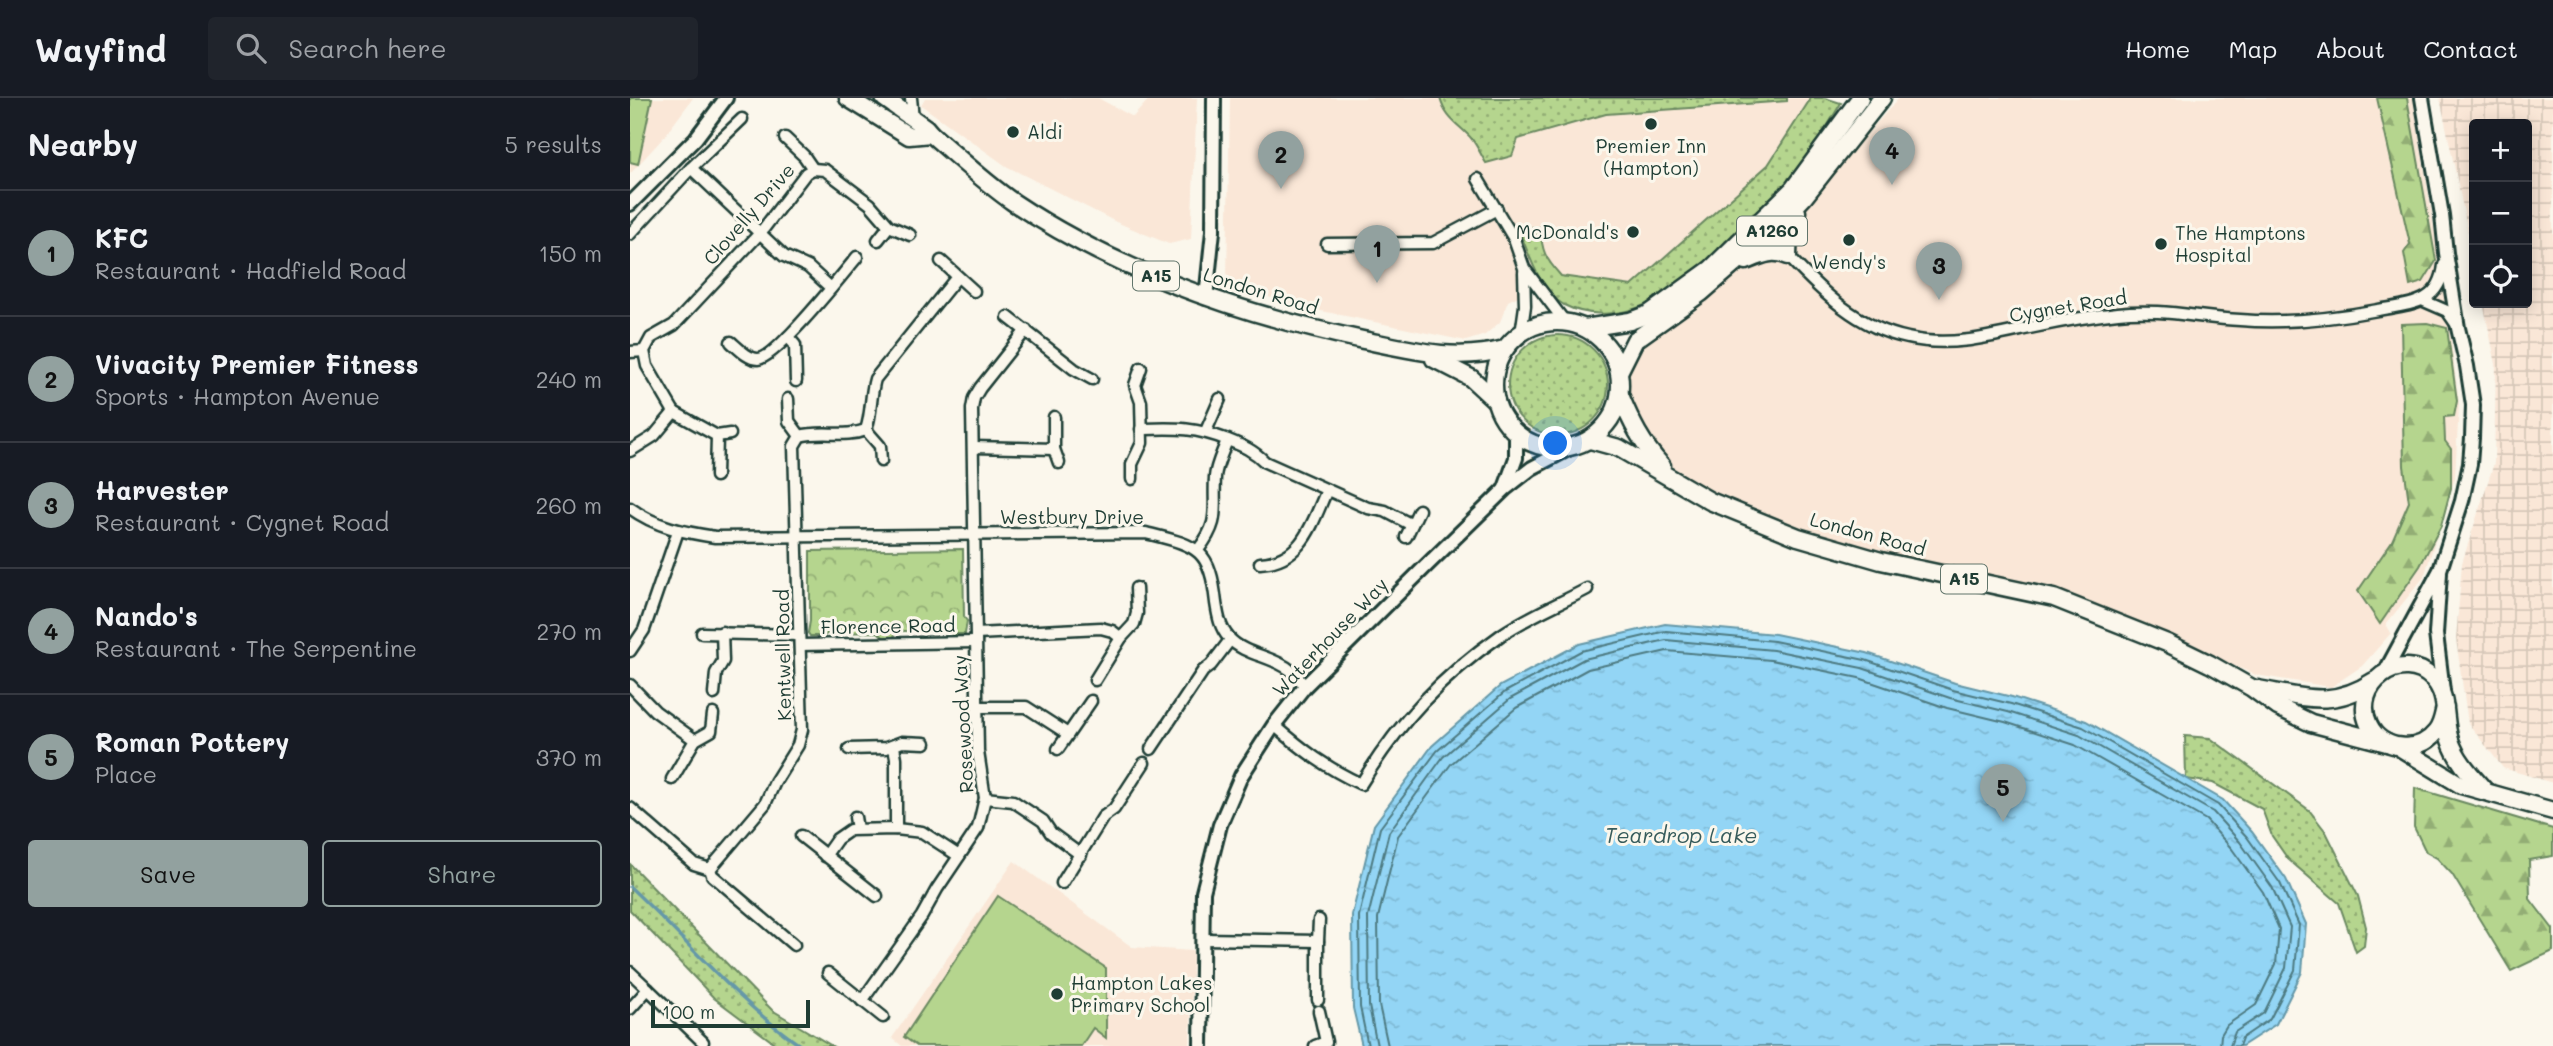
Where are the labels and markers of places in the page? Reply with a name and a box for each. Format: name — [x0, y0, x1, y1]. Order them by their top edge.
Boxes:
marker: Premier Inn (Hampton) — [1643, 116, 1659, 132]
place label: Aldi — [1027, 119, 1063, 144]
marker: Aldi — [1005, 124, 1021, 140]
pin: 4 — [1869, 127, 1915, 185]
pin: 2 — [1258, 131, 1304, 189]
place label: Premier Inn (Hampton) — [1596, 133, 1706, 180]
place label: McDonald's — [1516, 219, 1619, 244]
place label: The Hamptons Hospital — [2175, 220, 2306, 267]
marker: McDonald's — [1625, 224, 1641, 240]
pin: 1 — [1354, 225, 1400, 283]
marker: Wendy's — [1841, 232, 1857, 248]
marker: The Hamptons Hospital — [2153, 236, 2169, 252]
pin: 3 — [1916, 242, 1962, 300]
place label: Wendy's — [1812, 249, 1886, 274]
pin: 5 — [1980, 764, 2026, 822]
place label: Hampton Lakes Primary School — [1071, 970, 1212, 1017]
marker: Hampton Lakes Primary School — [1049, 986, 1065, 1002]

